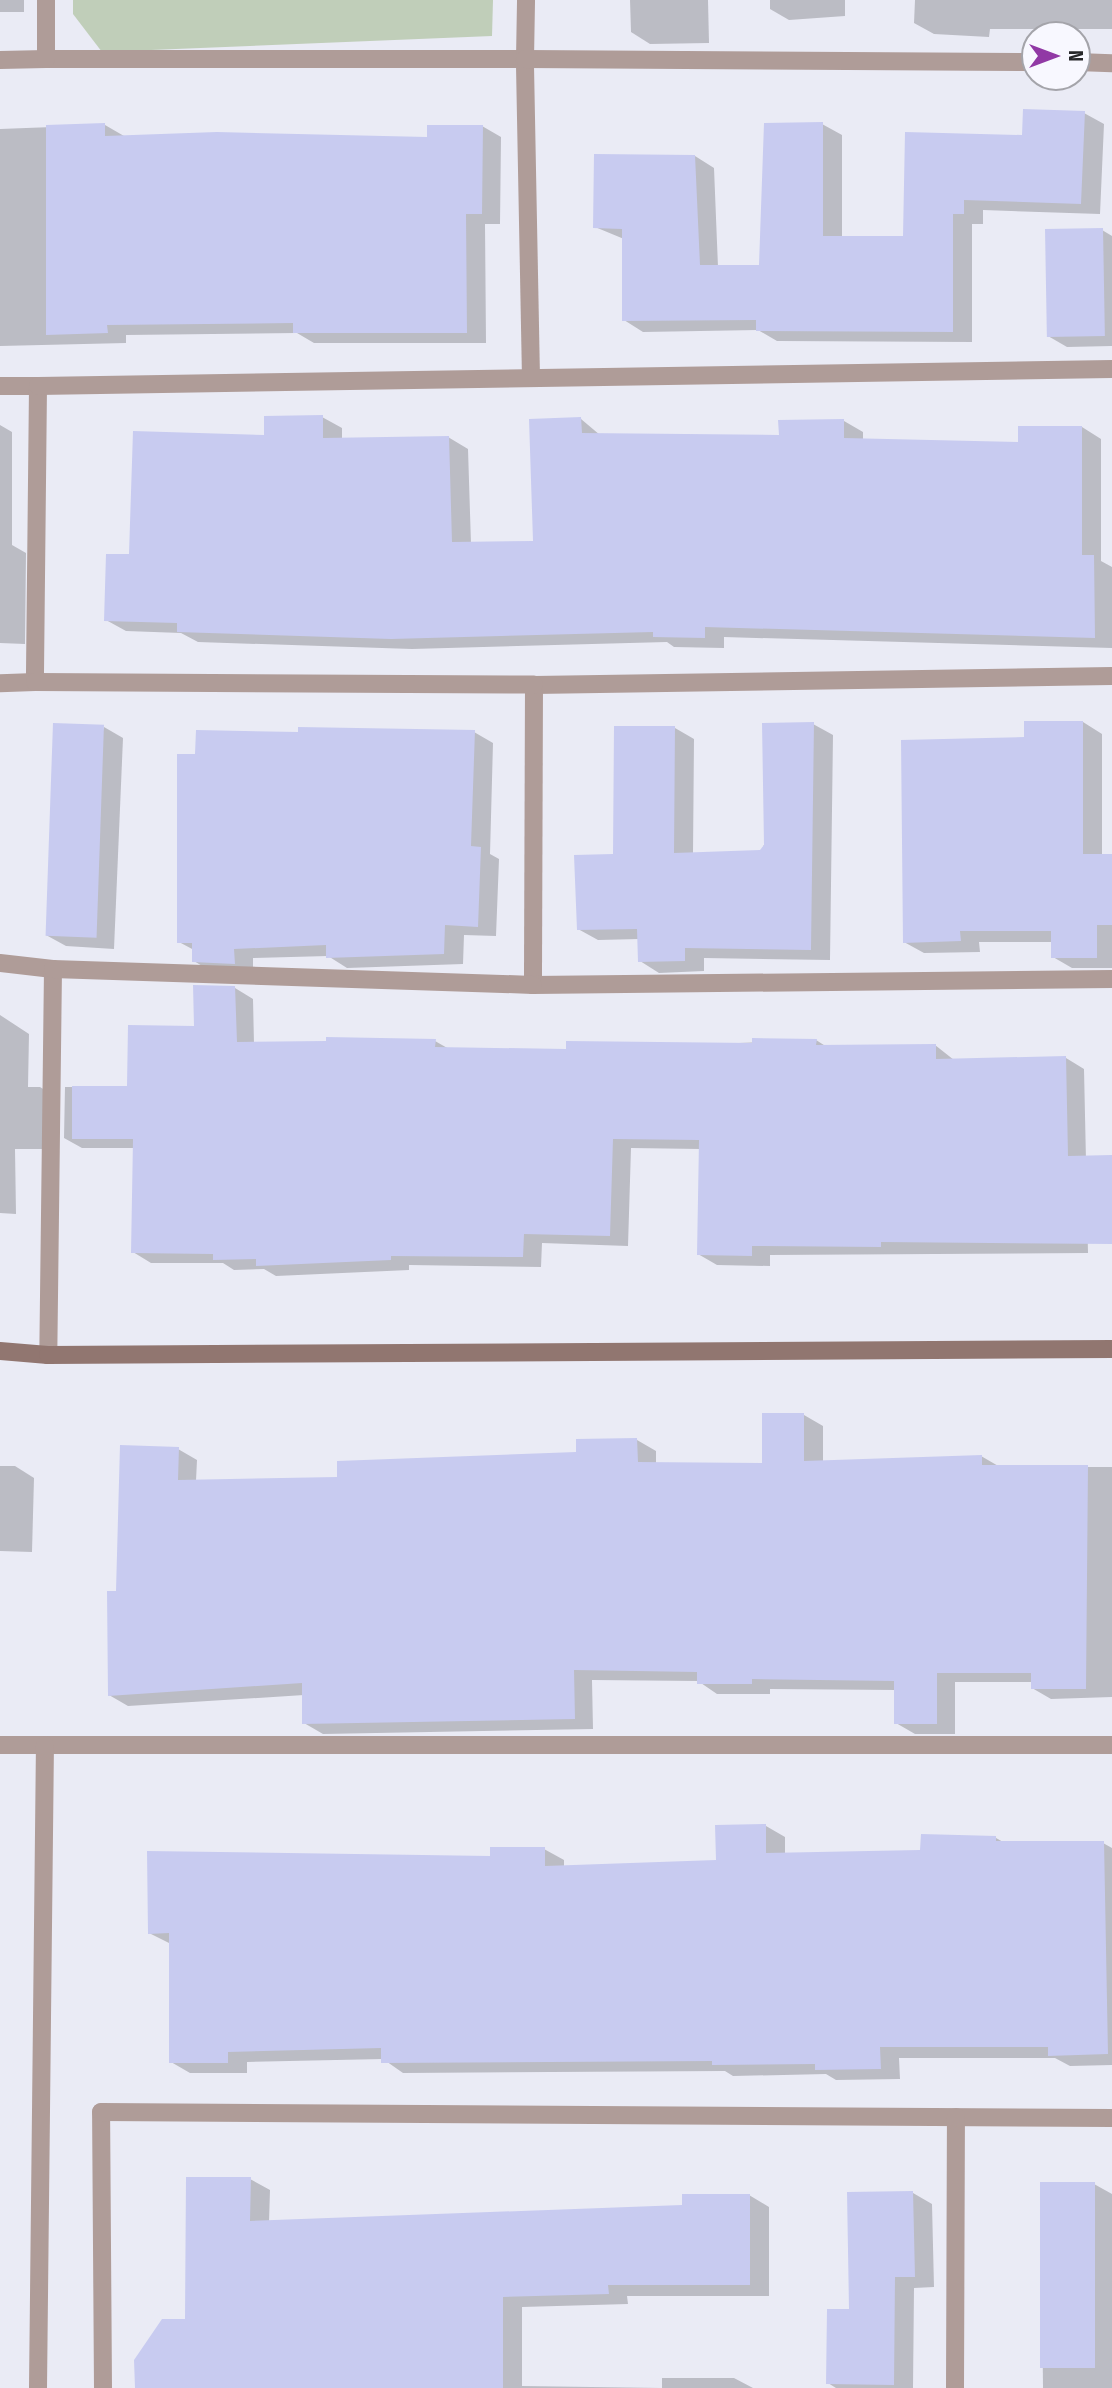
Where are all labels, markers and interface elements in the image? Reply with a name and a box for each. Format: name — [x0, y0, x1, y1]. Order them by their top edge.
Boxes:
north arrow — [1021, 21, 1091, 91]
text: N — [1064, 50, 1087, 62]

